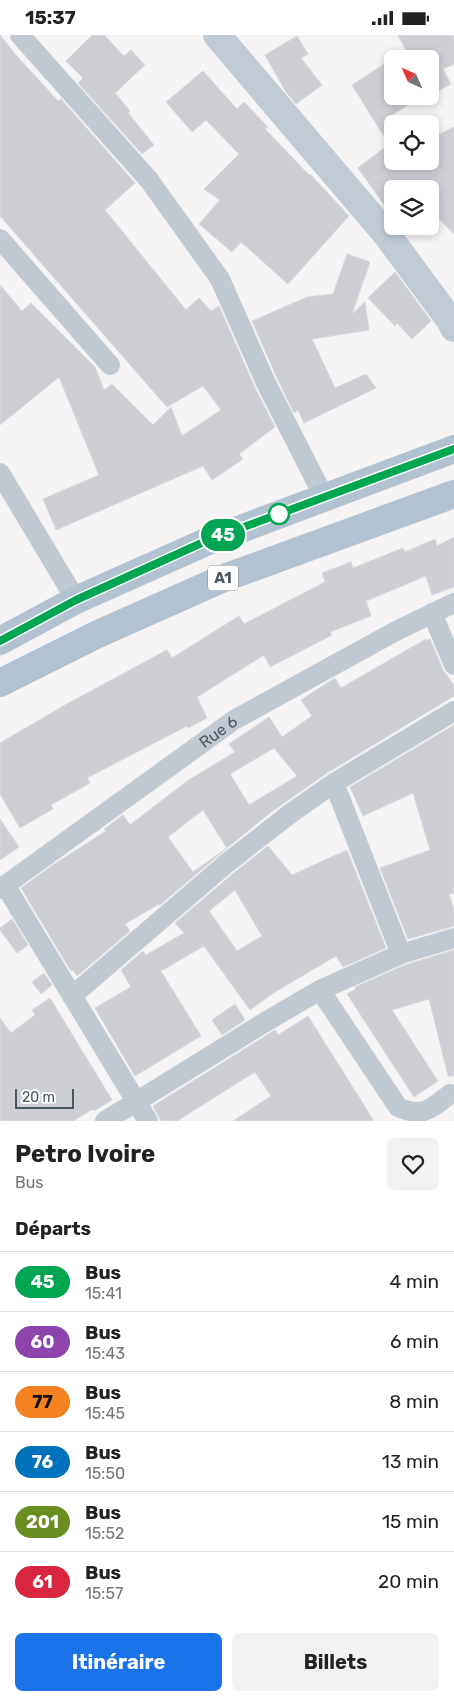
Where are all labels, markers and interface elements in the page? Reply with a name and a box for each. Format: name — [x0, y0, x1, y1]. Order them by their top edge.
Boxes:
text: 15:37 — [25, 6, 76, 29]
north arrow — [384, 50, 439, 105]
map controls — [384, 50, 439, 235]
button: locate — [384, 115, 439, 170]
button: layers — [384, 180, 439, 235]
unlabelled marker — [268, 503, 290, 525]
line badge: 45 — [200, 519, 246, 551]
text: 45 — [211, 524, 235, 546]
road number: A1 — [208, 565, 238, 591]
street label: Rue 6 — [196, 712, 242, 752]
scale bar — [15, 1086, 74, 1109]
text: 20 m — [22, 1089, 55, 1106]
button: heart — [387, 1138, 439, 1190]
text: Petro Ivoire — [15, 1140, 155, 1168]
text: Bus — [15, 1173, 43, 1192]
text: Départs — [15, 1217, 91, 1240]
text: Bus — [85, 1261, 121, 1284]
text: 4 min — [390, 1270, 439, 1293]
text: 45 — [31, 1271, 54, 1293]
text: 15:41 — [85, 1284, 122, 1303]
text: Bus — [85, 1321, 121, 1344]
text: 6 min — [390, 1330, 439, 1353]
text: 60 — [31, 1331, 54, 1353]
text: 15:43 — [85, 1344, 125, 1363]
text: Bus — [85, 1381, 121, 1404]
text: 8 min — [389, 1390, 439, 1413]
text: 77 — [32, 1391, 53, 1413]
text: 15:45 — [85, 1404, 125, 1423]
text: Bus — [85, 1441, 121, 1464]
text: 13 min — [382, 1450, 439, 1473]
text: 76 — [32, 1451, 53, 1473]
text: 15:50 — [85, 1464, 125, 1483]
text: Bus — [85, 1501, 121, 1524]
text: 15 min — [382, 1510, 439, 1533]
text: 201 — [26, 1511, 59, 1533]
text: 15:52 — [85, 1524, 124, 1543]
text: Bus — [85, 1561, 121, 1584]
text: 20 min — [378, 1570, 439, 1593]
text: 61 — [32, 1571, 53, 1593]
text: 15:57 — [85, 1584, 123, 1603]
button: Itinéraire — [15, 1633, 222, 1691]
button: Billets — [232, 1633, 439, 1691]

